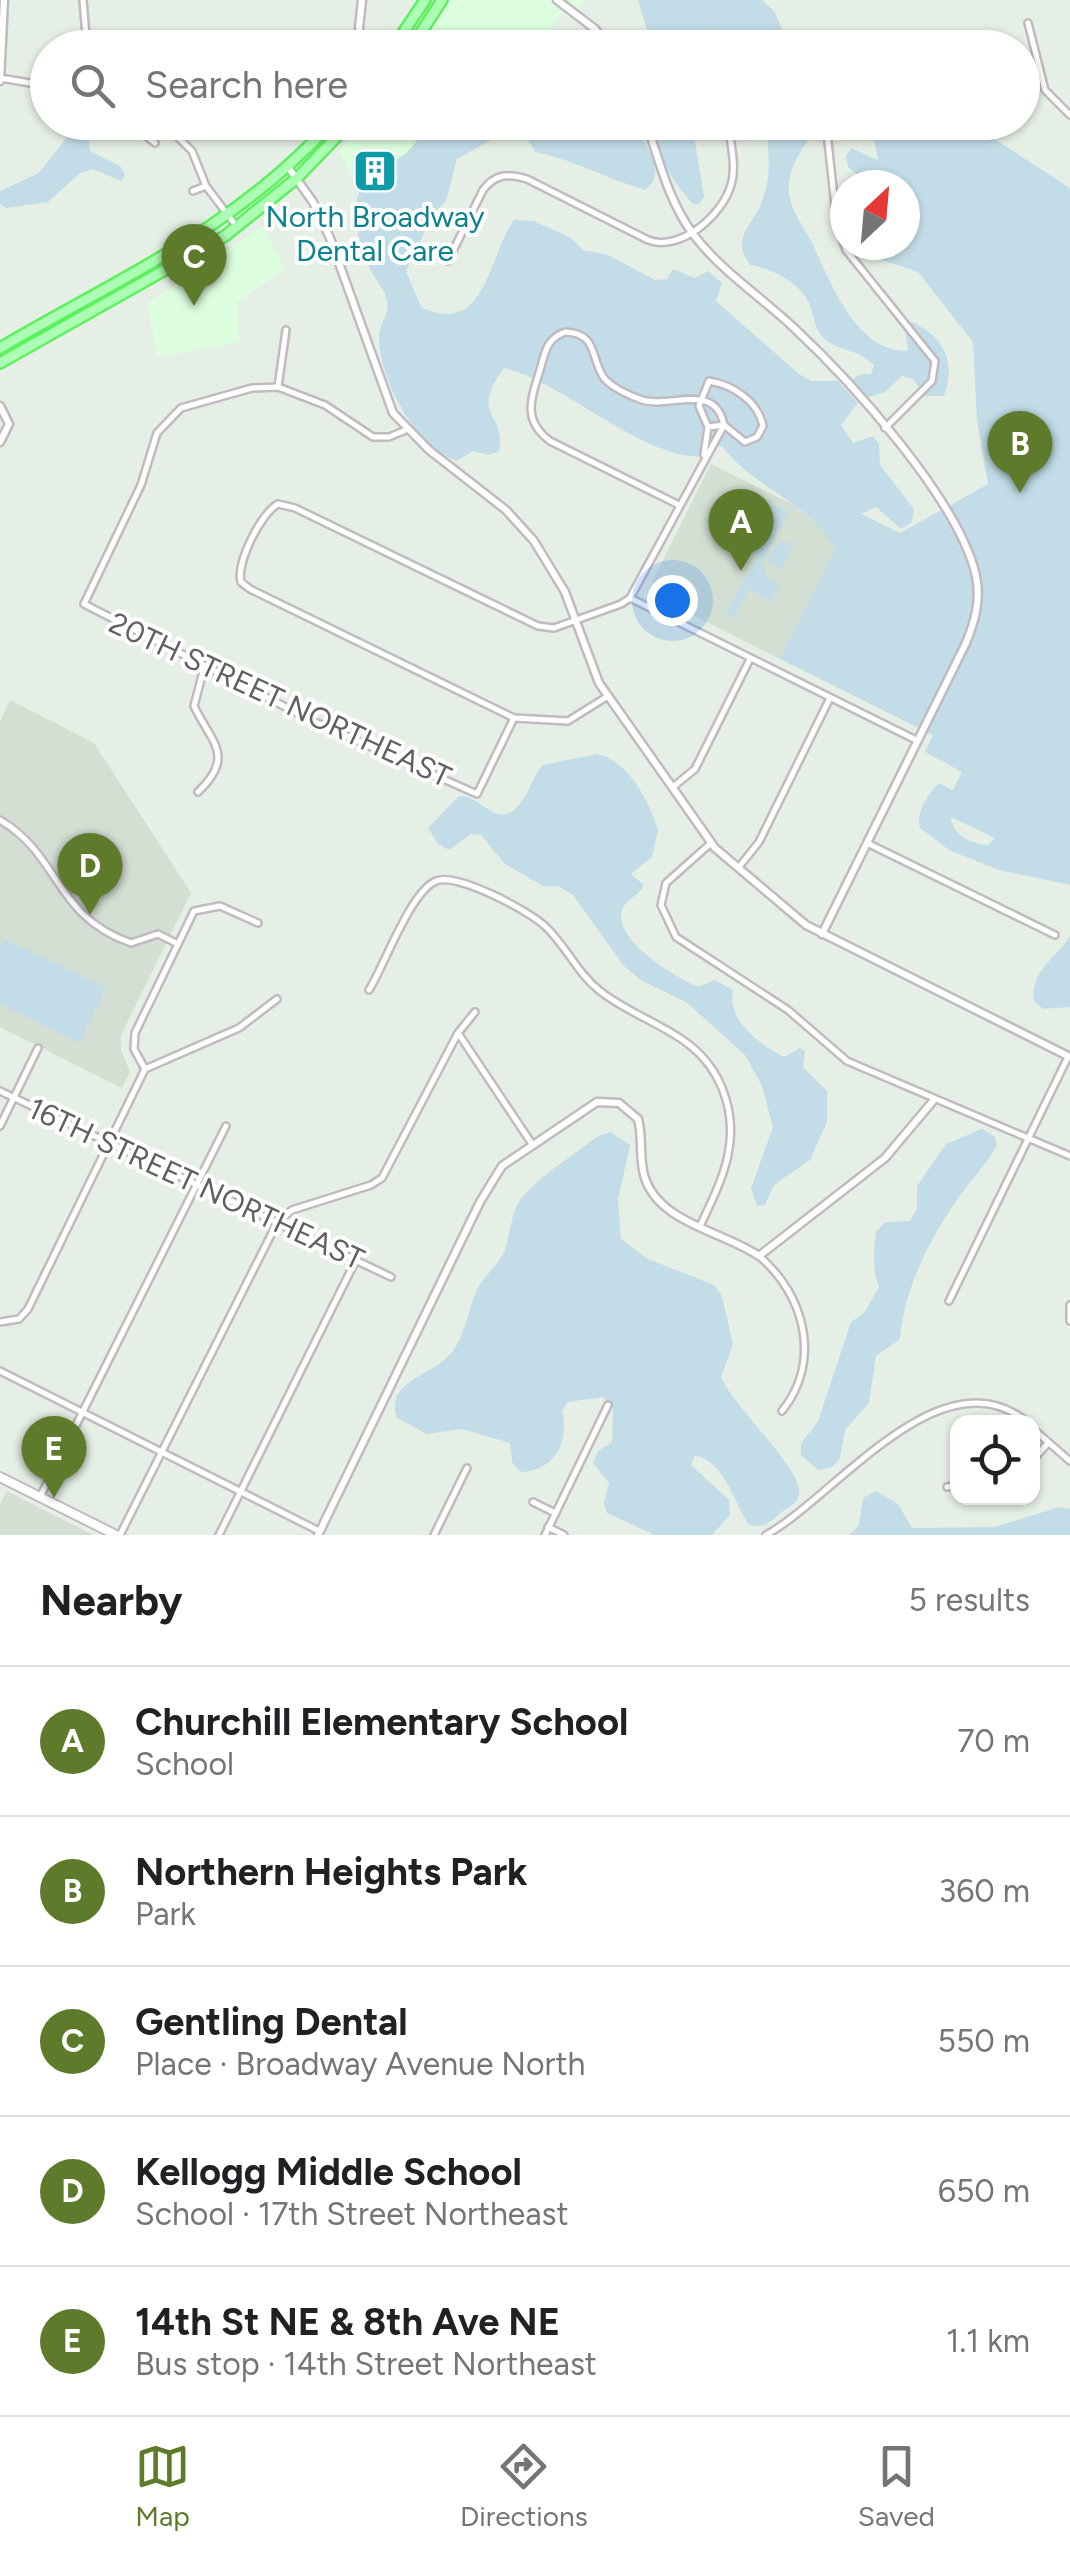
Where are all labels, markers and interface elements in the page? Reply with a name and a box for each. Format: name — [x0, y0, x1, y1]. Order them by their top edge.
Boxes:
search box — [30, 30, 1040, 140]
icon: search — [65, 58, 120, 113]
text: Search here — [145, 62, 348, 108]
building icon: North Broadway Dental Care — [352, 148, 398, 194]
north arrow — [830, 170, 920, 260]
place label: North Broadway Dental Care — [265, 198, 485, 269]
pin: C — [162, 224, 226, 306]
pin: B — [988, 410, 1052, 493]
pin: A — [708, 488, 774, 571]
your location — [647, 575, 698, 626]
street label: 20TH STREET NORTHEAST — [103, 604, 457, 795]
pin: D — [58, 832, 122, 915]
street label: 16TH STREET NORTHEAST — [22, 1089, 370, 1278]
map controls — [950, 1415, 1040, 1505]
button: locate — [950, 1415, 1040, 1505]
pin: E — [22, 1416, 86, 1498]
text: Nearby — [40, 1575, 182, 1626]
text: 5 results — [909, 1581, 1030, 1619]
text: Churchill Elementary School — [135, 1699, 628, 1745]
text: A — [61, 1722, 84, 1760]
text: 70 m — [957, 1722, 1030, 1760]
text: School — [135, 1745, 234, 1783]
text: Northern Heights Park — [135, 1849, 528, 1895]
text: B — [63, 1872, 82, 1910]
text: 360 m — [939, 1872, 1030, 1910]
text: Park — [135, 1895, 196, 1933]
text: Gentling Dental — [135, 1999, 408, 2045]
text: C — [61, 2022, 84, 2060]
text: 550 m — [938, 2022, 1030, 2060]
text: Place · Broadway Avenue North — [135, 2045, 585, 2083]
text: Kellogg Middle School — [135, 2149, 522, 2195]
text: D — [61, 2172, 84, 2210]
text: 650 m — [938, 2172, 1030, 2210]
text: School · 17th Street Northeast — [135, 2195, 569, 2233]
text: 14th St NE & 8th Ave NE — [135, 2299, 560, 2345]
text: E — [63, 2322, 82, 2360]
text: 1.1 km — [946, 2322, 1030, 2360]
text: Bus stop · 14th Street Northeast — [135, 2345, 597, 2383]
tab: Map — [135, 2439, 190, 2533]
tab: Directions — [460, 2439, 588, 2533]
tab: Saved — [858, 2439, 935, 2533]

